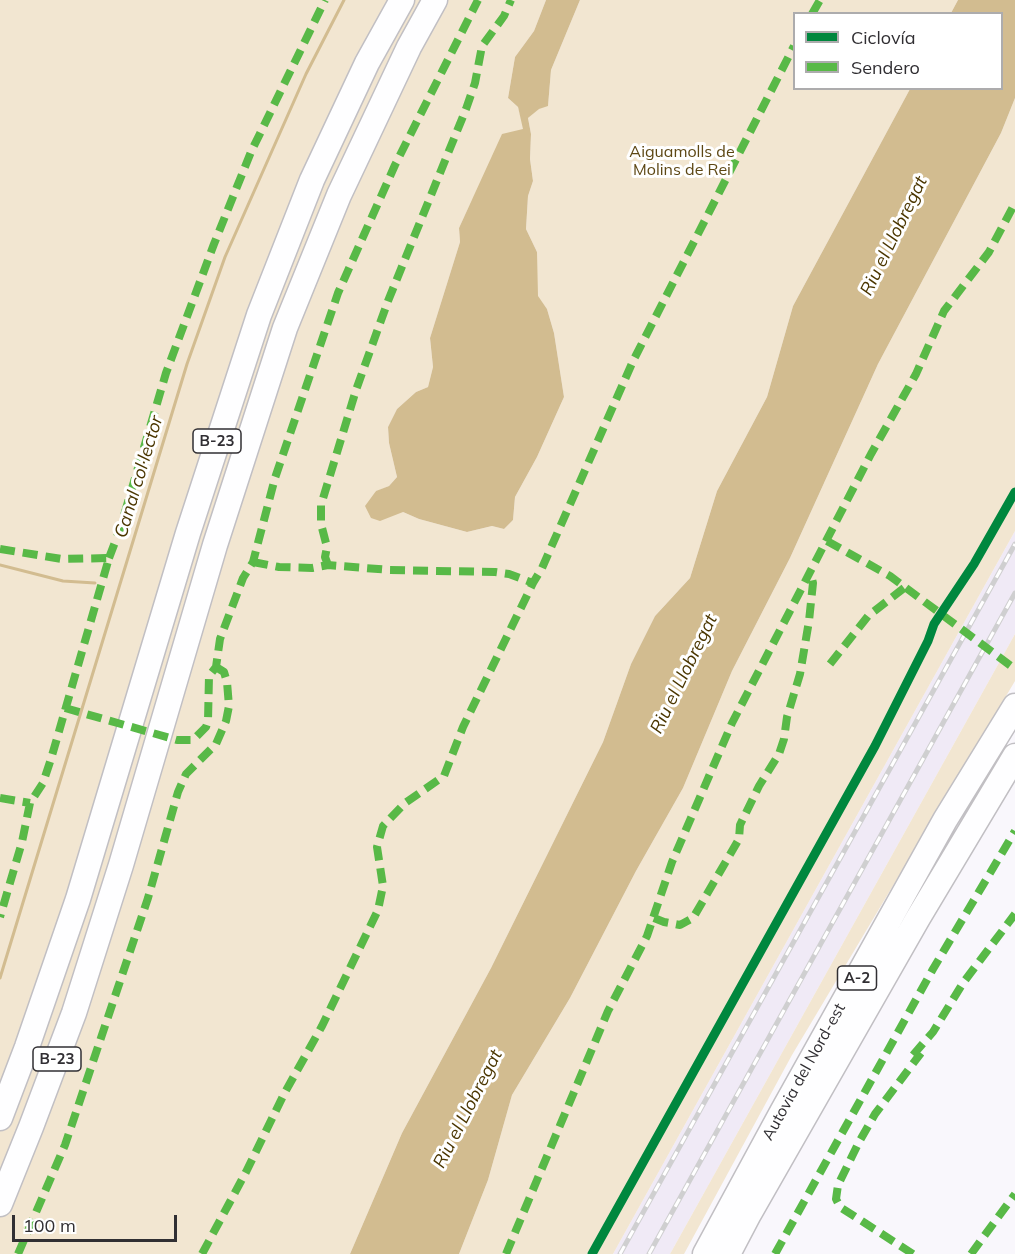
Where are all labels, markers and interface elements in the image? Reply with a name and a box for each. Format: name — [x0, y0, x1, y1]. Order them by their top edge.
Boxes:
legend — [793, 12, 1003, 90]
text: Ciclovía — [851, 26, 916, 49]
text: Sendero — [851, 56, 920, 79]
park label: Aiguamolls de Molins de Rei — [629, 142, 735, 180]
water label: Riu el Llobregat — [856, 173, 932, 299]
water label: Canal col·lector — [110, 413, 168, 541]
road number: B-23 — [193, 429, 241, 453]
water label: Riu el Llobregat — [646, 611, 722, 737]
road number: A-2 — [838, 966, 876, 990]
street label: Autovia del Nord-est — [758, 1000, 850, 1144]
water label: Riu el Llobregat — [429, 1046, 507, 1172]
road number: B-23 — [33, 1047, 81, 1071]
scale bar — [15, 1203, 180, 1241]
text: 100 m — [23, 1214, 76, 1237]

